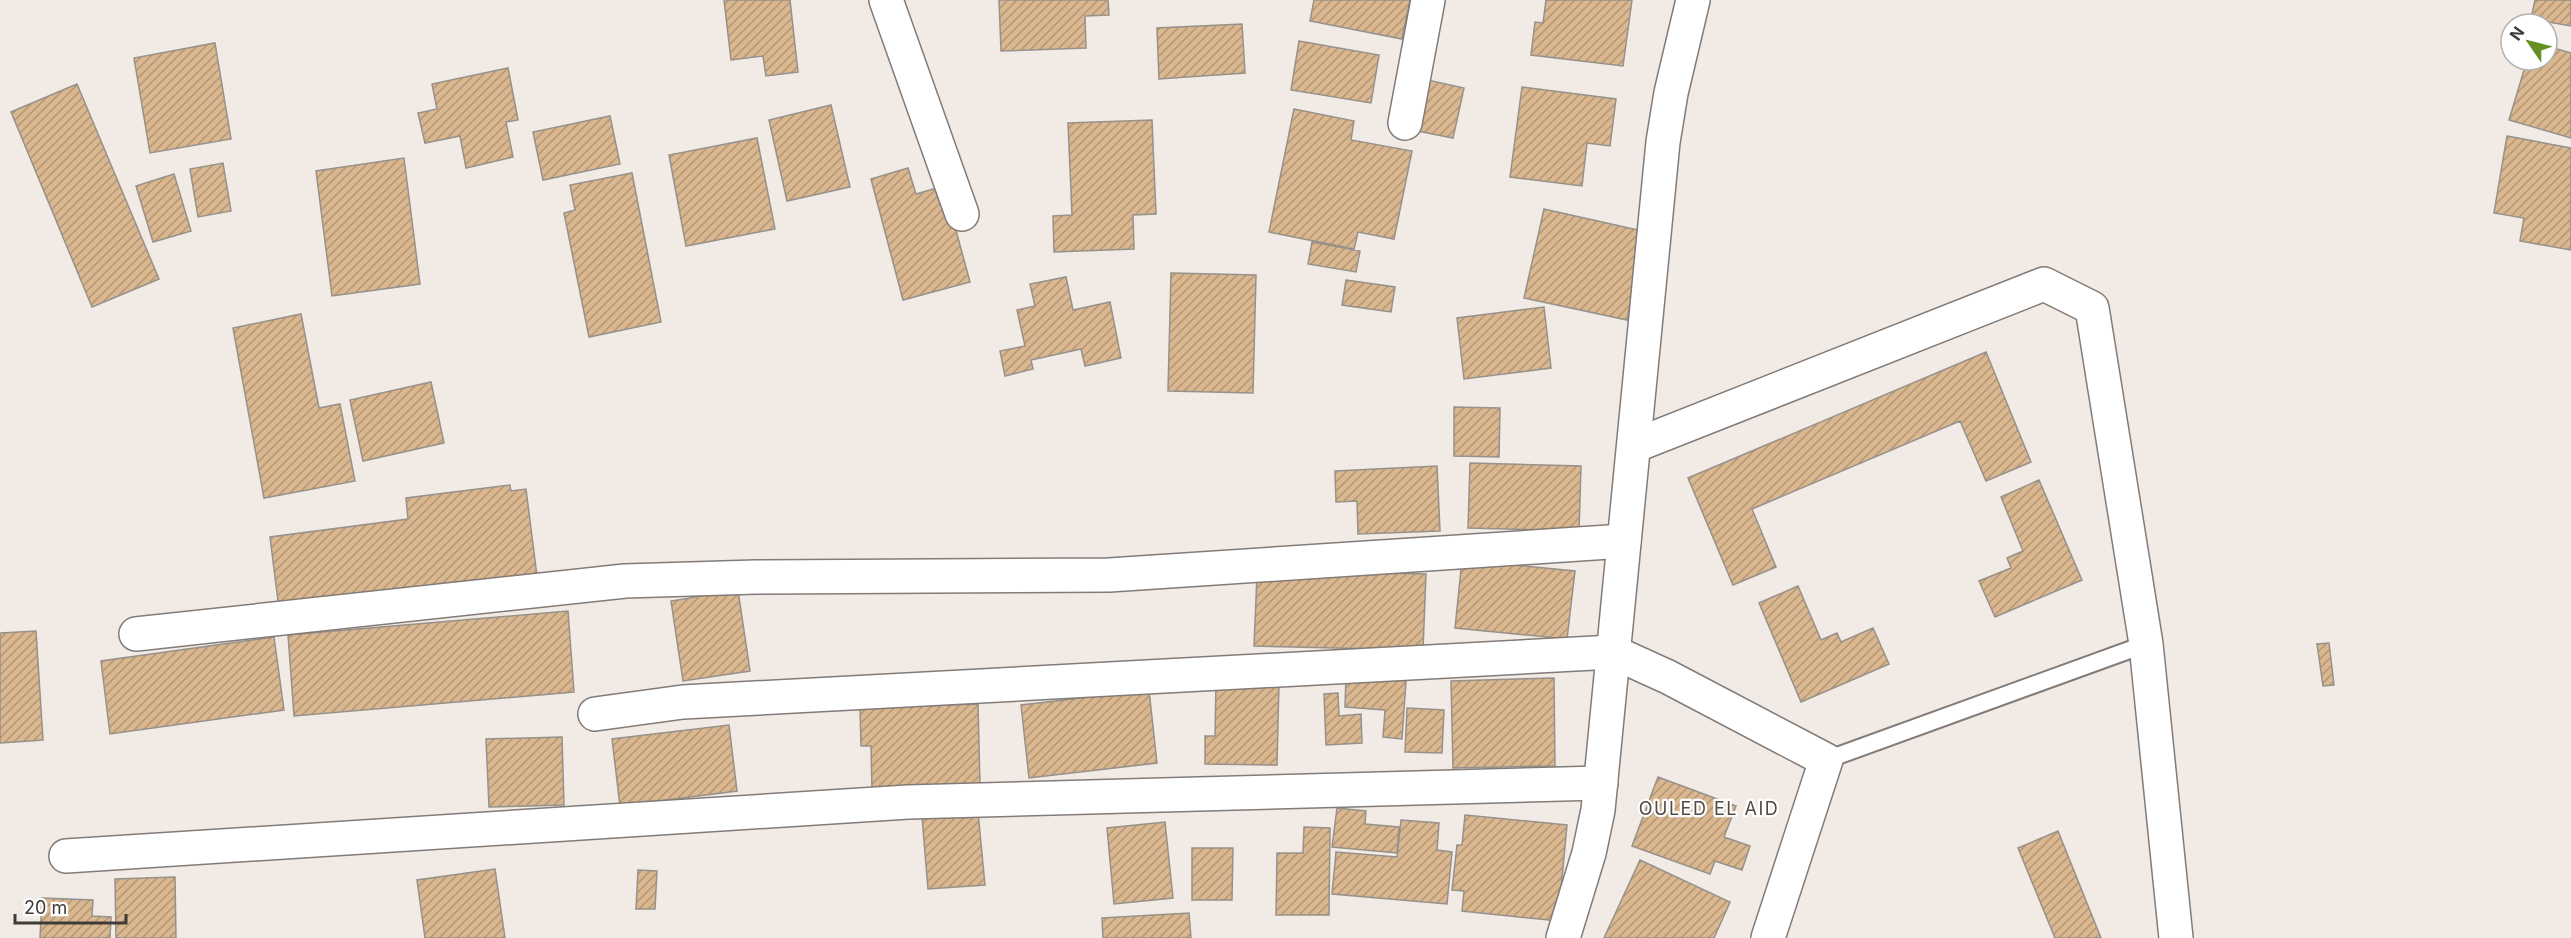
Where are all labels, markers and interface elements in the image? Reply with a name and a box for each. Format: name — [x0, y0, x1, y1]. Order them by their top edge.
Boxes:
north arrow — [2499, 12, 2559, 72]
text: N — [2505, 23, 2528, 44]
district label: OULED EL AID — [1639, 798, 1779, 819]
scale bar — [15, 887, 126, 925]
text: 20 m — [24, 897, 67, 918]

